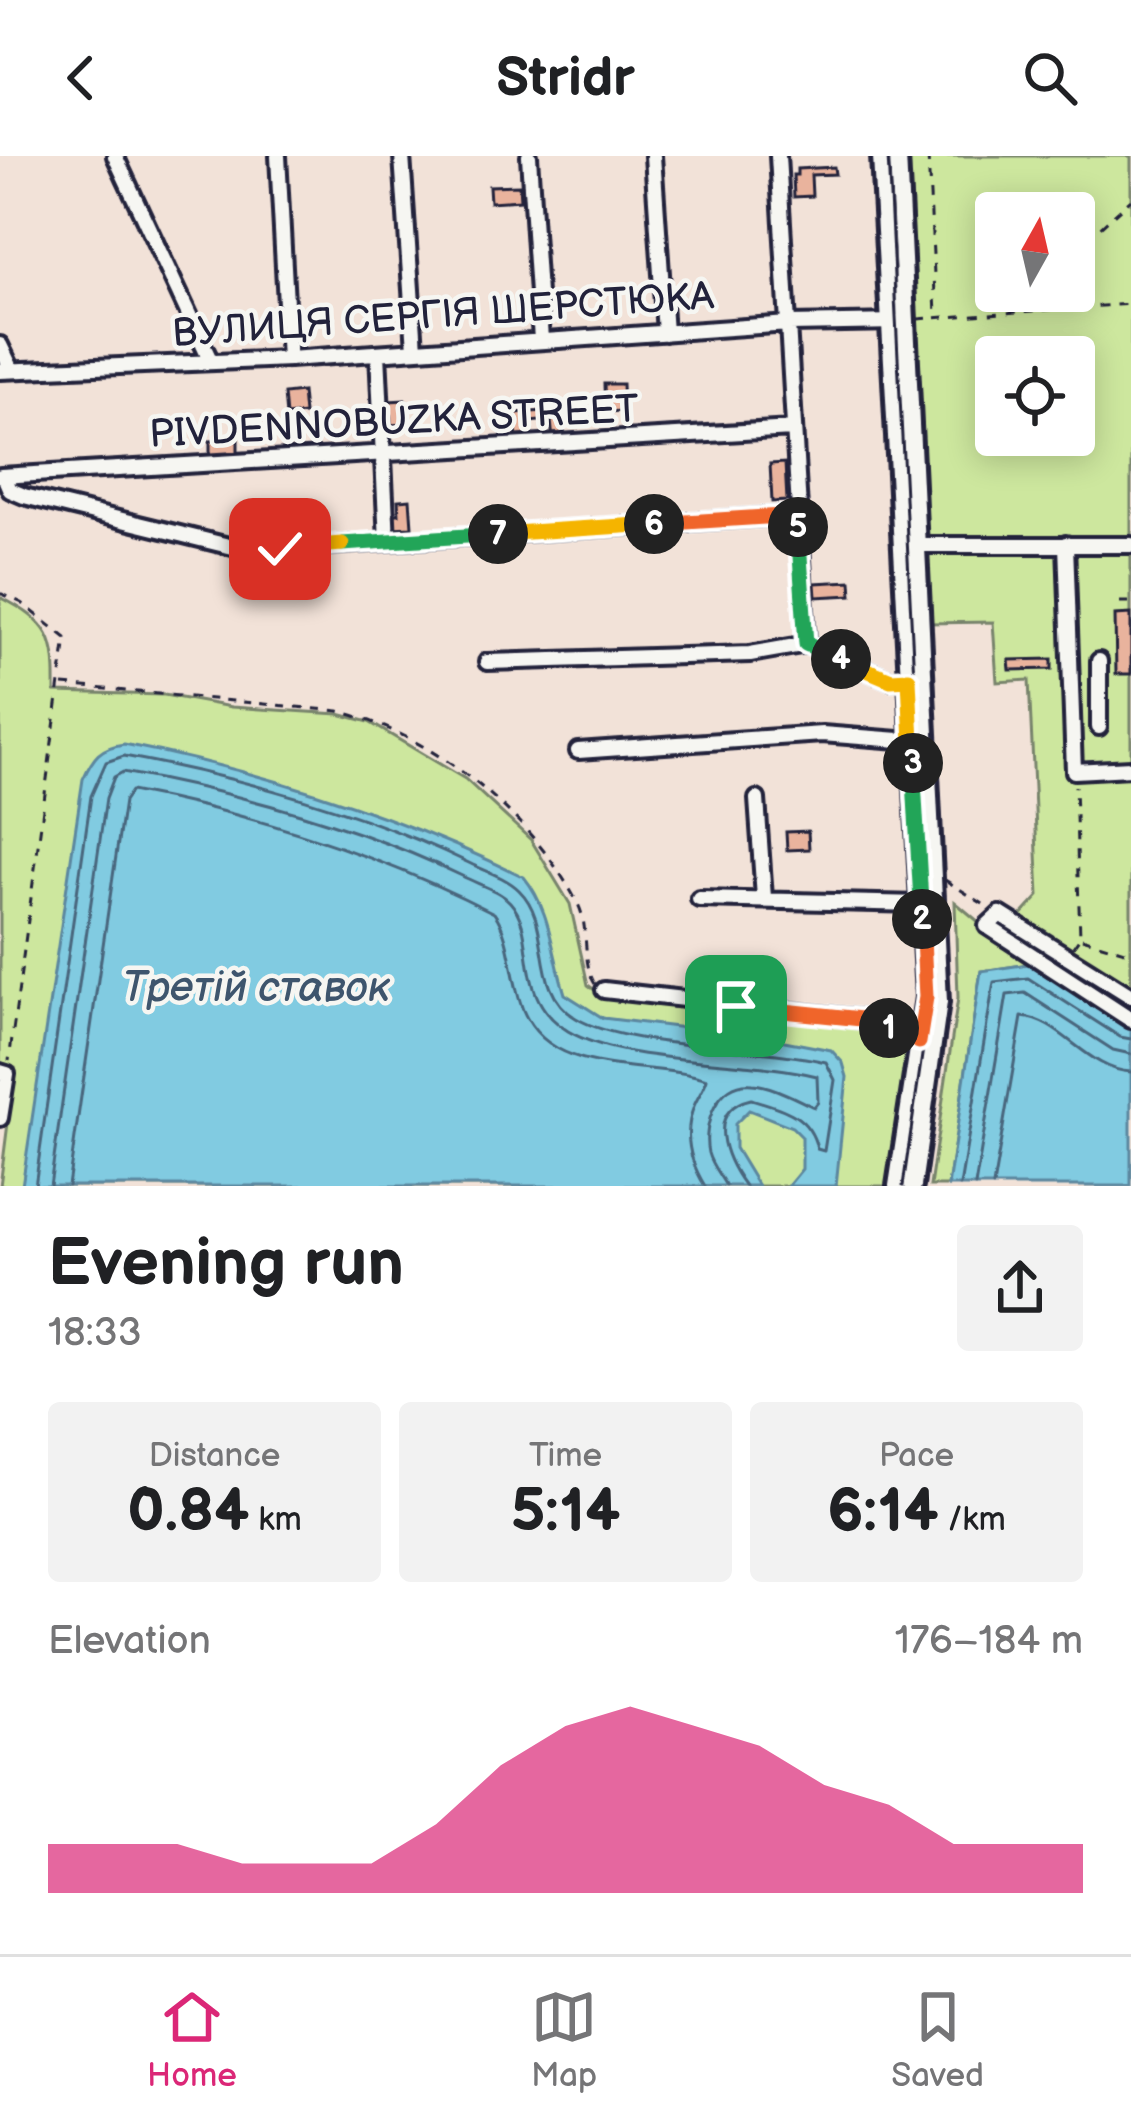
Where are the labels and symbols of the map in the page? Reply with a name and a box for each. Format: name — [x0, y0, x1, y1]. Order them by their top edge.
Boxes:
north arrow — [975, 192, 1095, 312]
street label: ВУЛИЦЯ СЕРГІЯ ШЕРСТЮКА — [171, 273, 716, 358]
street label: PIVDENNOBUZKA STREET — [148, 386, 640, 459]
pin: 6 — [624, 494, 684, 554]
pin: 5 — [768, 497, 828, 557]
pin — [229, 498, 331, 600]
pin: 7 — [468, 504, 528, 564]
pin: 4 — [811, 629, 871, 689]
pin: 3 — [883, 733, 943, 793]
pin: 2 — [892, 889, 952, 949]
pin — [685, 955, 787, 1057]
water label: Третій ставок — [122, 963, 391, 1014]
pin: 1 — [859, 998, 919, 1058]

